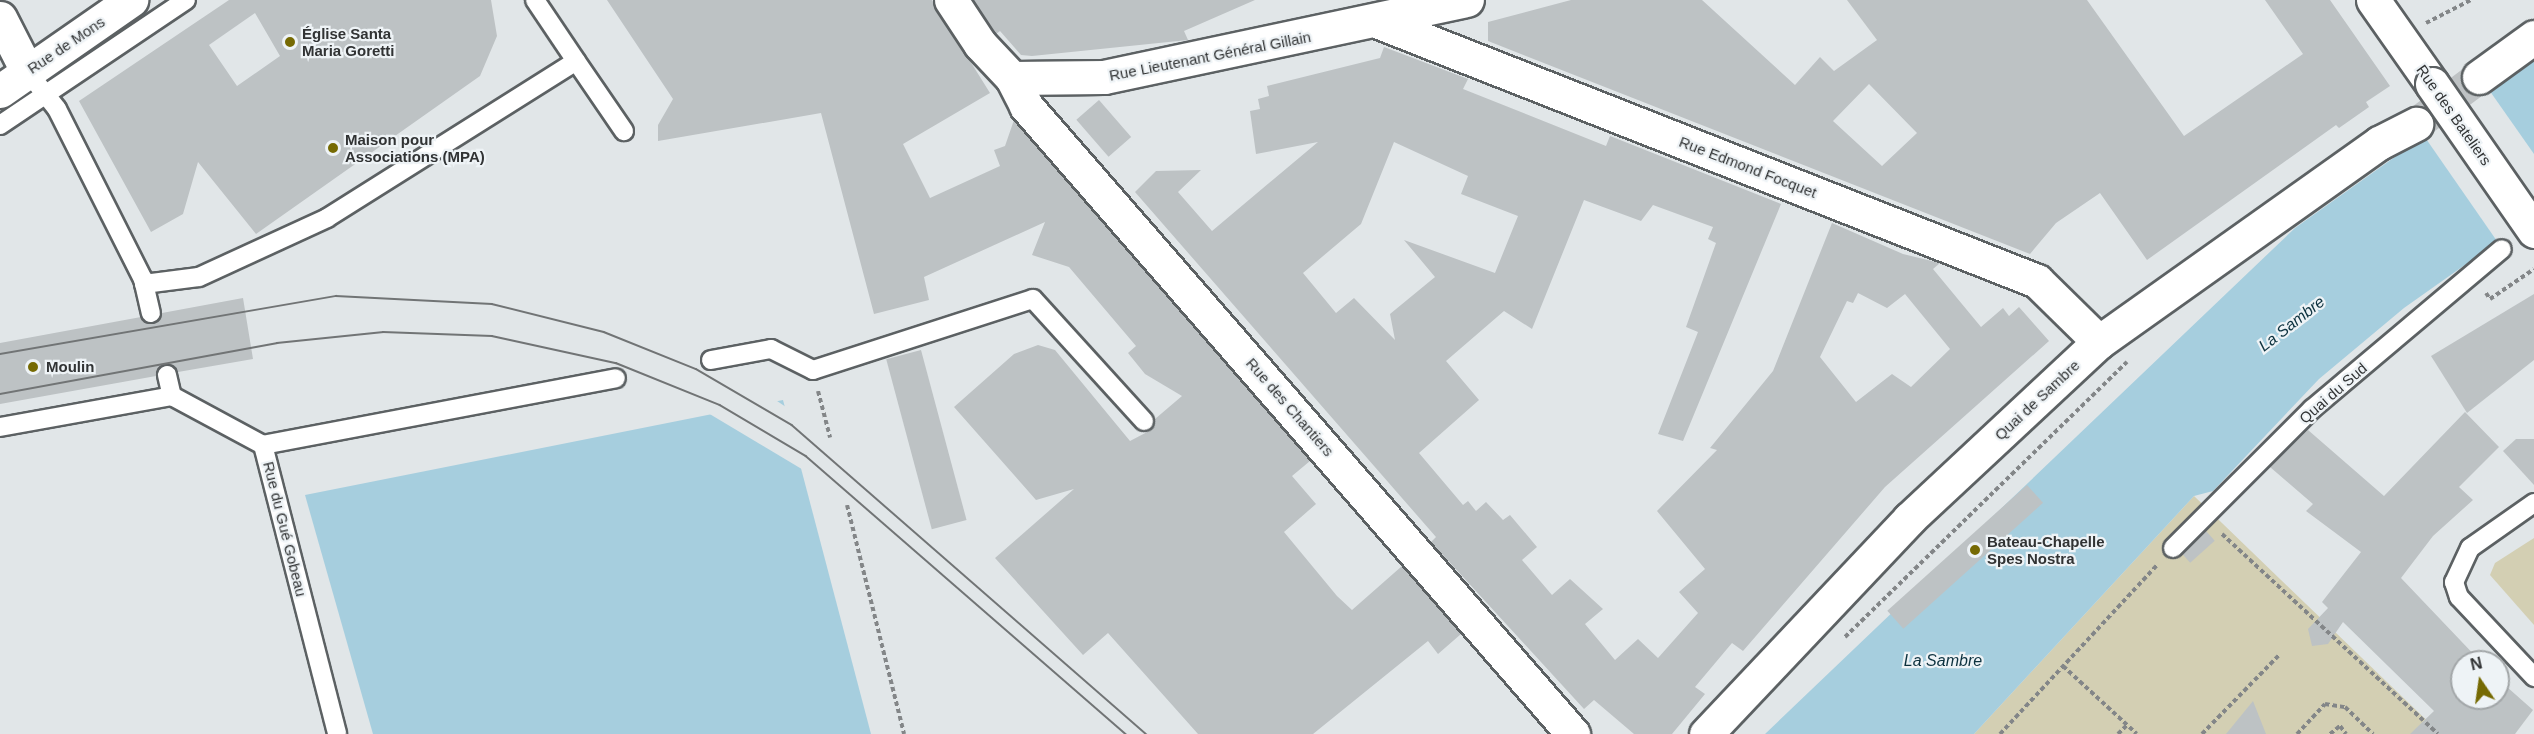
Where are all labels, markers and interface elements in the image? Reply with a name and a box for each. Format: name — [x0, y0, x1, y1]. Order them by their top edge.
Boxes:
street label: Rue de Mons — [24, 13, 108, 77]
place label: Église Santa Maria Goretti — [302, 24, 395, 59]
street label: Rue Lieutenant Général Gillain — [1108, 28, 1312, 84]
marker: Église Santa Maria Goretti — [283, 35, 297, 49]
street label: Rue des Bateliers — [2413, 61, 2495, 169]
place label: Maison pour Associations (MPA) — [345, 130, 485, 165]
street label: Rue Edmond Focquet — [1677, 132, 1819, 202]
marker: Maison pour Associations (MPA) — [326, 141, 340, 155]
water label: La Sambre — [2255, 292, 2329, 356]
street label: Rue des Chantiers — [1242, 354, 1338, 460]
street label: Quai de Sambre — [1991, 356, 2083, 444]
marker: Moulin — [24, 358, 42, 376]
place label: Moulin — [46, 358, 94, 376]
street label: Quai du Sud — [2296, 359, 2370, 427]
street label: Rue du Gué Gobeau — [260, 460, 310, 598]
place label: Bateau-Chapelle Spes Nostra — [1987, 532, 2105, 567]
marker: Bateau-Chapelle Spes Nostra — [1968, 543, 1982, 557]
north arrow — [2450, 650, 2510, 710]
water label: La Sambre — [1904, 651, 1982, 671]
text: N — [2469, 654, 2484, 674]

